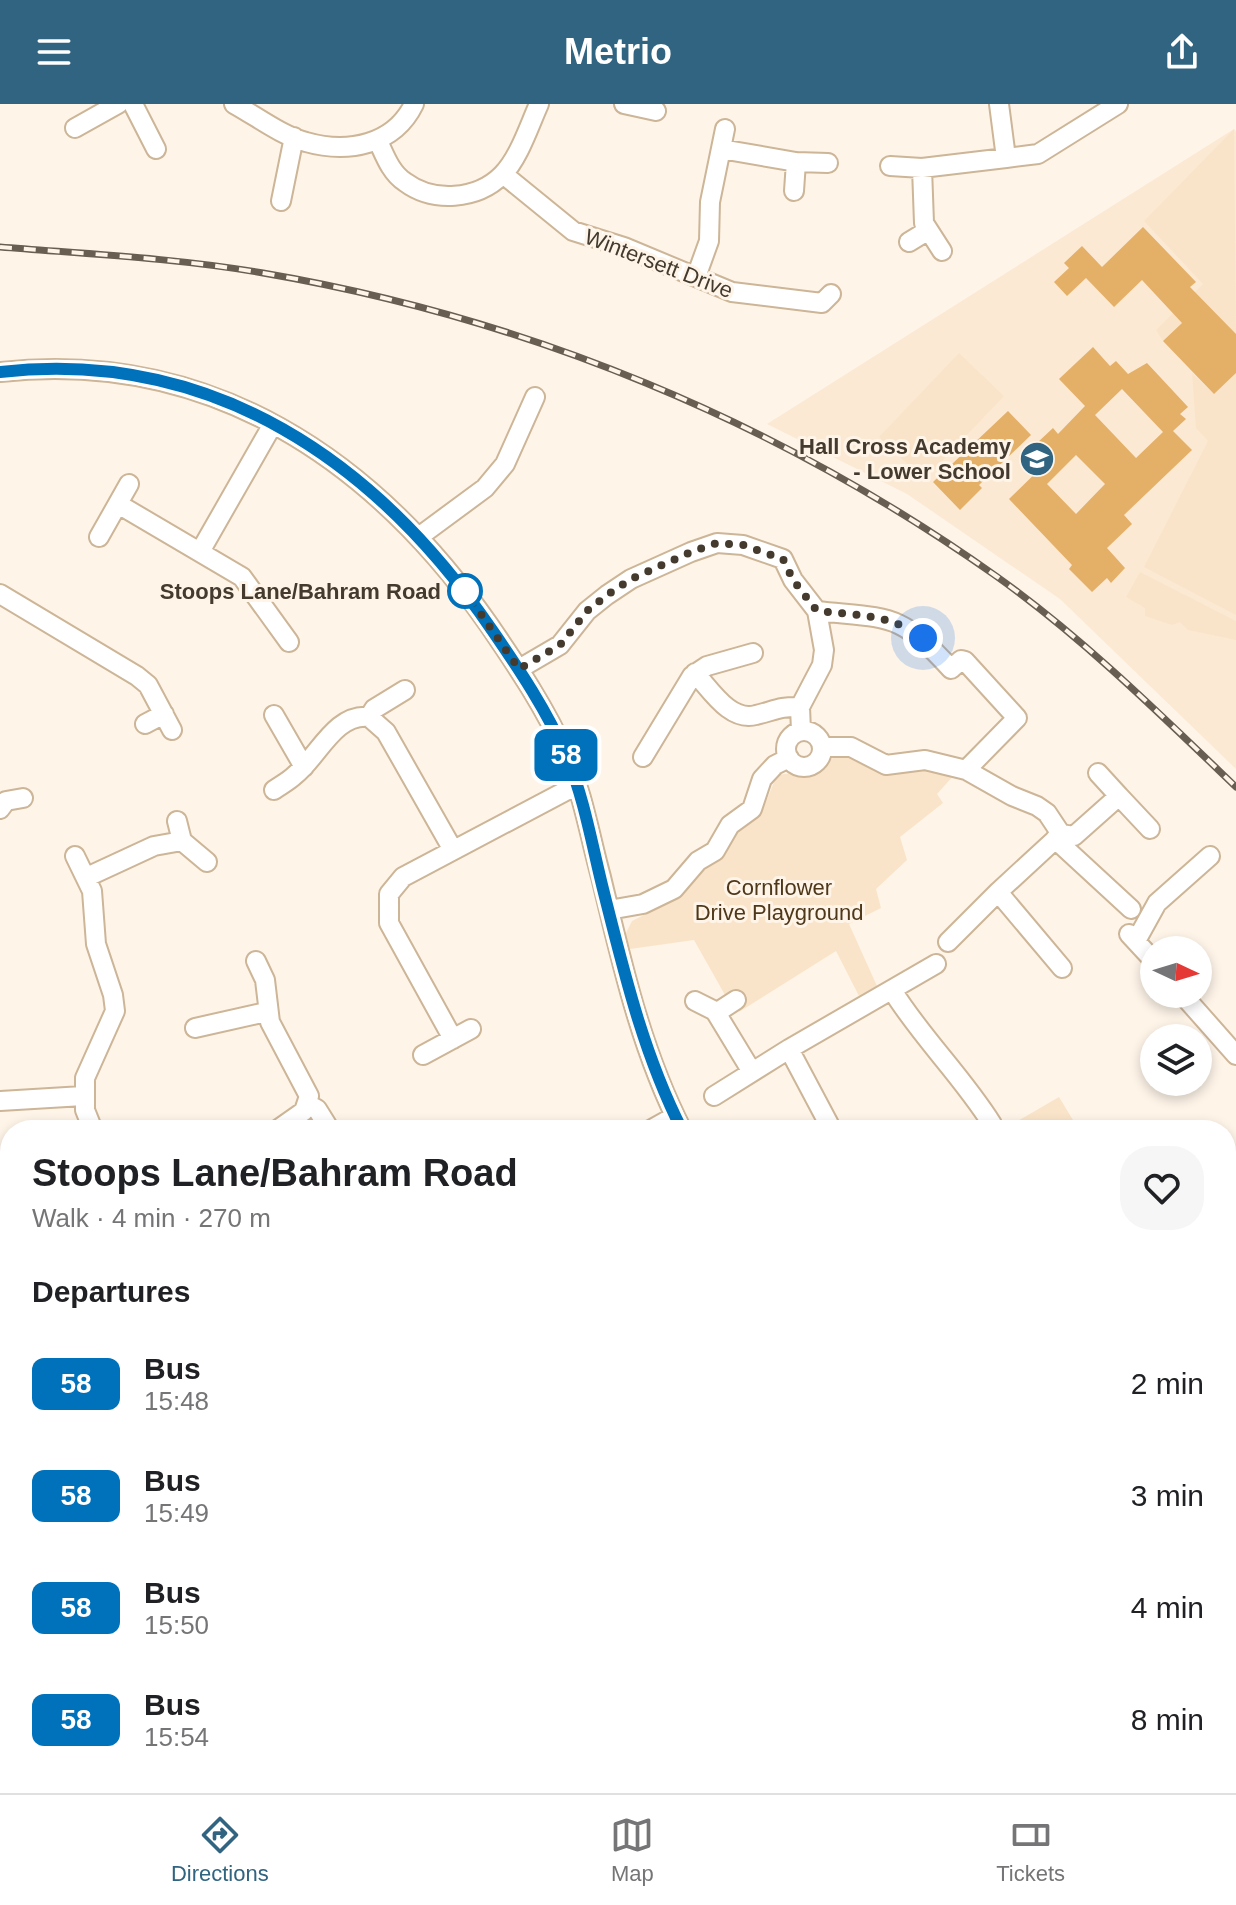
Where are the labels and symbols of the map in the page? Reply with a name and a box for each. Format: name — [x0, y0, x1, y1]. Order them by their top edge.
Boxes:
street label: Wintersett Drive — [581, 224, 736, 303]
place label: Hall Cross Academy - Lower School — [799, 434, 1012, 484]
school or university icon: Hall Cross Academy - Lower School — [1018, 440, 1056, 478]
marker: Stoops Lane/Bahram Road — [448, 574, 482, 608]
place label: Stoops Lane/Bahram Road — [160, 579, 441, 604]
your location — [903, 618, 943, 658]
line badge: 58 — [530, 729, 602, 781]
park label: Cornflower Drive Playground — [695, 875, 863, 925]
north arrow — [1140, 936, 1212, 1008]

